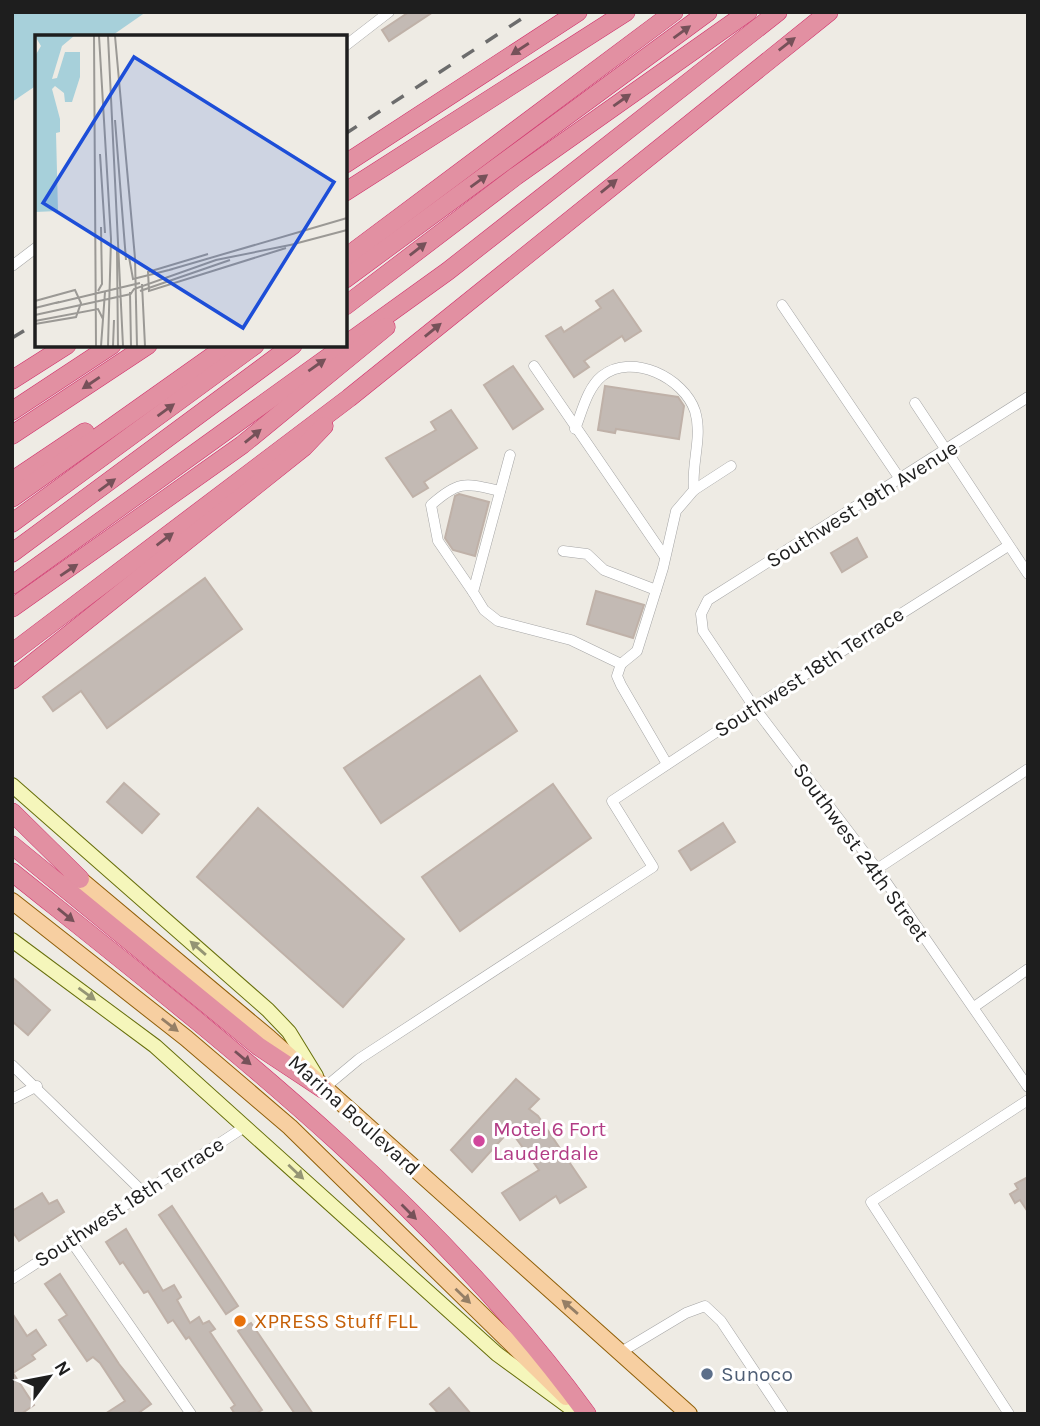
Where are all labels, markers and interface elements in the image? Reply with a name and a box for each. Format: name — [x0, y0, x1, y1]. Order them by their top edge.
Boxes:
one-way arrow — [673, 25, 691, 39]
inset map — [35, 35, 346, 346]
one-way arrow — [778, 38, 796, 52]
one-way arrow — [511, 43, 530, 56]
one-way arrow — [613, 93, 631, 107]
one-way arrow — [470, 174, 488, 188]
one-way arrow — [600, 179, 618, 194]
one-way arrow — [409, 242, 427, 257]
one-way arrow — [424, 323, 441, 338]
one-way arrow — [308, 358, 326, 372]
one-way arrow — [81, 376, 101, 389]
one-way arrow — [157, 404, 175, 418]
one-way arrow — [243, 429, 261, 444]
street label: Southwest 19th Avenue — [762, 435, 962, 573]
one-way arrow — [98, 478, 116, 492]
one-way arrow — [156, 533, 174, 547]
one-way arrow — [60, 563, 78, 577]
street label: Southwest 18th Terrace — [710, 602, 908, 742]
street label: Southwest 24th Street — [788, 758, 934, 946]
one-way arrow — [57, 907, 74, 922]
one-way arrow — [189, 941, 206, 956]
one-way arrow — [78, 987, 97, 1001]
one-way arrow — [161, 1018, 179, 1032]
one-way arrow — [234, 1050, 251, 1065]
street label: Marina Boulevard — [283, 1050, 425, 1180]
place label: Motel 6 Fort Lauderdale — [493, 1117, 606, 1165]
street label: Southwest 18th Terrace — [30, 1132, 228, 1272]
marker: Motel 6 Fort Lauderdale — [471, 1133, 487, 1149]
one-way arrow — [287, 1164, 305, 1180]
one-way arrow — [401, 1204, 418, 1221]
one-way arrow — [454, 1288, 471, 1304]
one-way arrow — [561, 1299, 579, 1315]
place label: XPRESS Stuff FLL — [254, 1309, 418, 1333]
marker: XPRESS Stuff FLL — [232, 1313, 248, 1329]
north arrow — [14, 1342, 84, 1412]
text: N — [50, 1357, 76, 1380]
place label: Sunoco — [721, 1362, 793, 1386]
marker: Sunoco — [699, 1366, 715, 1382]

